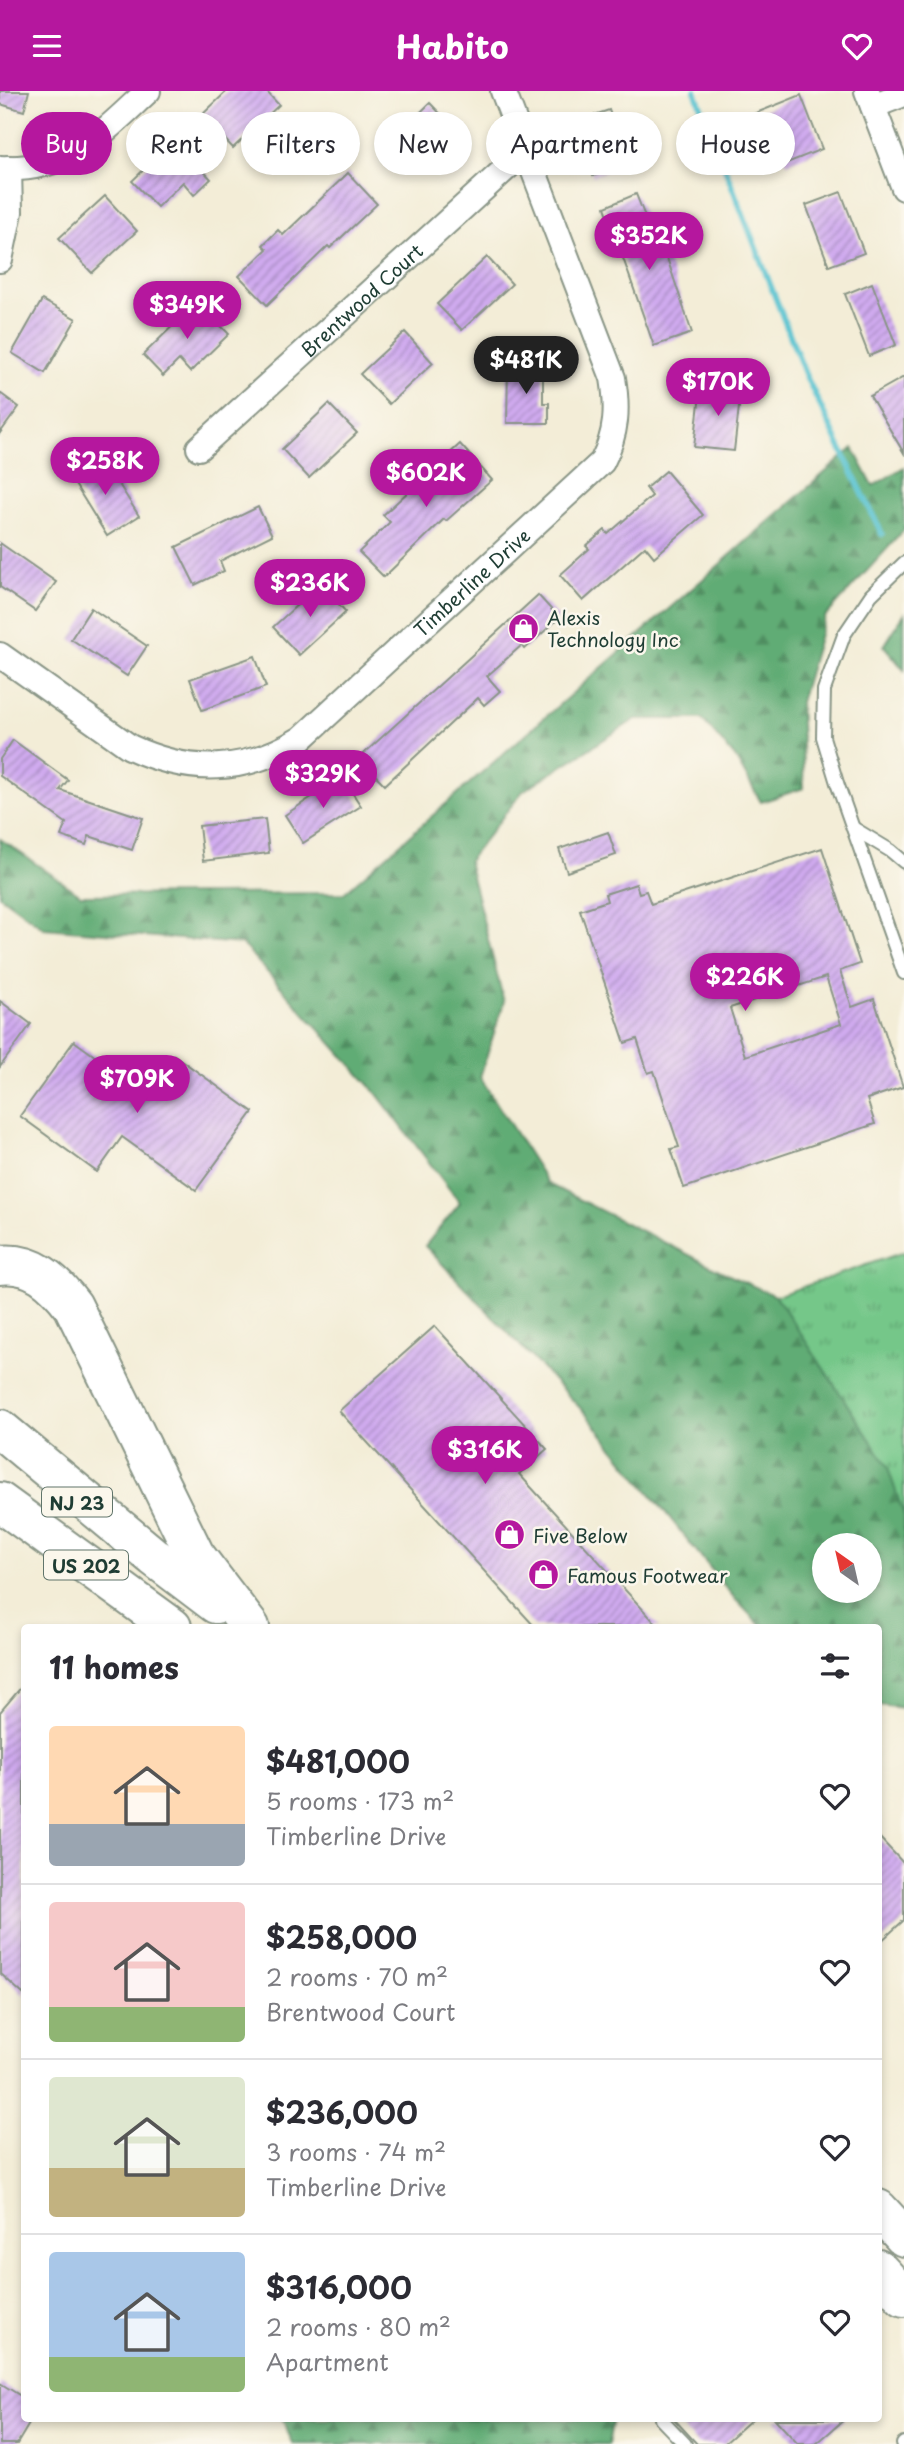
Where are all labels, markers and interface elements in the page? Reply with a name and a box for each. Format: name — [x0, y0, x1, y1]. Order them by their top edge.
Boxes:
text: Habito — [396, 22, 508, 70]
icon: menu — [28, 27, 66, 65]
icon: heart — [838, 27, 876, 65]
chip: Buy — [21, 112, 112, 175]
chip: Rent — [126, 112, 227, 175]
chip: Filters — [241, 112, 360, 175]
chip: New — [374, 112, 472, 175]
chip: Apartment — [486, 112, 662, 175]
chip: House — [676, 112, 795, 175]
pin: $352K — [600, 213, 698, 272]
text: $352K — [610, 217, 688, 252]
street label: Brentwood Court — [294, 237, 429, 363]
pin: $349K — [138, 281, 236, 341]
text: $349K — [149, 286, 225, 321]
pin: $481K — [477, 337, 575, 396]
text: $481K — [490, 341, 562, 376]
pin: $170K — [669, 359, 767, 418]
text: $170K — [682, 363, 754, 398]
pin: $258K — [56, 437, 154, 497]
text: $258K — [66, 442, 144, 477]
pin: $602K — [377, 449, 475, 509]
text: $602K — [386, 454, 466, 489]
street label: Timberline Drive — [407, 521, 536, 643]
pin: $236K — [261, 559, 359, 619]
text: $236K — [270, 564, 350, 599]
place label: Alexis Technology Inc — [547, 603, 679, 653]
shop icon: Alexis Technology Inc — [507, 611, 541, 645]
pin: $329K — [274, 751, 372, 810]
text: $329K — [285, 755, 361, 790]
pin: $226K — [696, 953, 794, 1013]
text: $226K — [706, 958, 784, 993]
pin: $709K — [88, 1055, 186, 1115]
text: $709K — [100, 1060, 174, 1095]
pin: $316K — [436, 1427, 534, 1486]
text: $316K — [448, 1431, 522, 1466]
road number: NJ 23 — [42, 1487, 112, 1517]
shop icon: Five Below — [493, 1518, 527, 1552]
place label: Five Below — [533, 1521, 628, 1549]
north arrow — [812, 1533, 882, 1603]
map controls — [812, 1533, 882, 1603]
road number: US 202 — [44, 1551, 128, 1580]
shop icon: Famous Footwear — [527, 1558, 561, 1592]
place label: Famous Footwear — [567, 1561, 728, 1589]
text: 11 homes — [49, 1644, 179, 1689]
icon: filters — [816, 1647, 854, 1685]
text: $481,000 — [266, 1738, 410, 1783]
icon: home — [105, 1754, 189, 1838]
icon: heart — [816, 1777, 854, 1815]
text: 5 rooms · 173 m² — [266, 1783, 454, 1818]
text: Timberline Drive — [266, 1818, 446, 1853]
text: $258,000 — [266, 1914, 417, 1959]
icon: home — [105, 1930, 189, 2014]
icon: heart — [816, 1953, 854, 1991]
text: 2 rooms · 70 m² — [266, 1959, 448, 1994]
text: Brentwood Court — [266, 1994, 455, 2029]
text: $236,000 — [266, 2089, 418, 2134]
icon: home — [105, 2105, 189, 2189]
icon: heart — [816, 2128, 854, 2166]
text: 3 rooms · 74 m² — [266, 2134, 446, 2169]
text: Timberline Drive — [266, 2169, 446, 2204]
text: $316,000 — [266, 2264, 412, 2309]
icon: home — [105, 2280, 189, 2364]
icon: heart — [816, 2303, 854, 2341]
text: 2 rooms · 80 m² — [266, 2309, 451, 2344]
text: Apartment — [266, 2344, 389, 2379]

